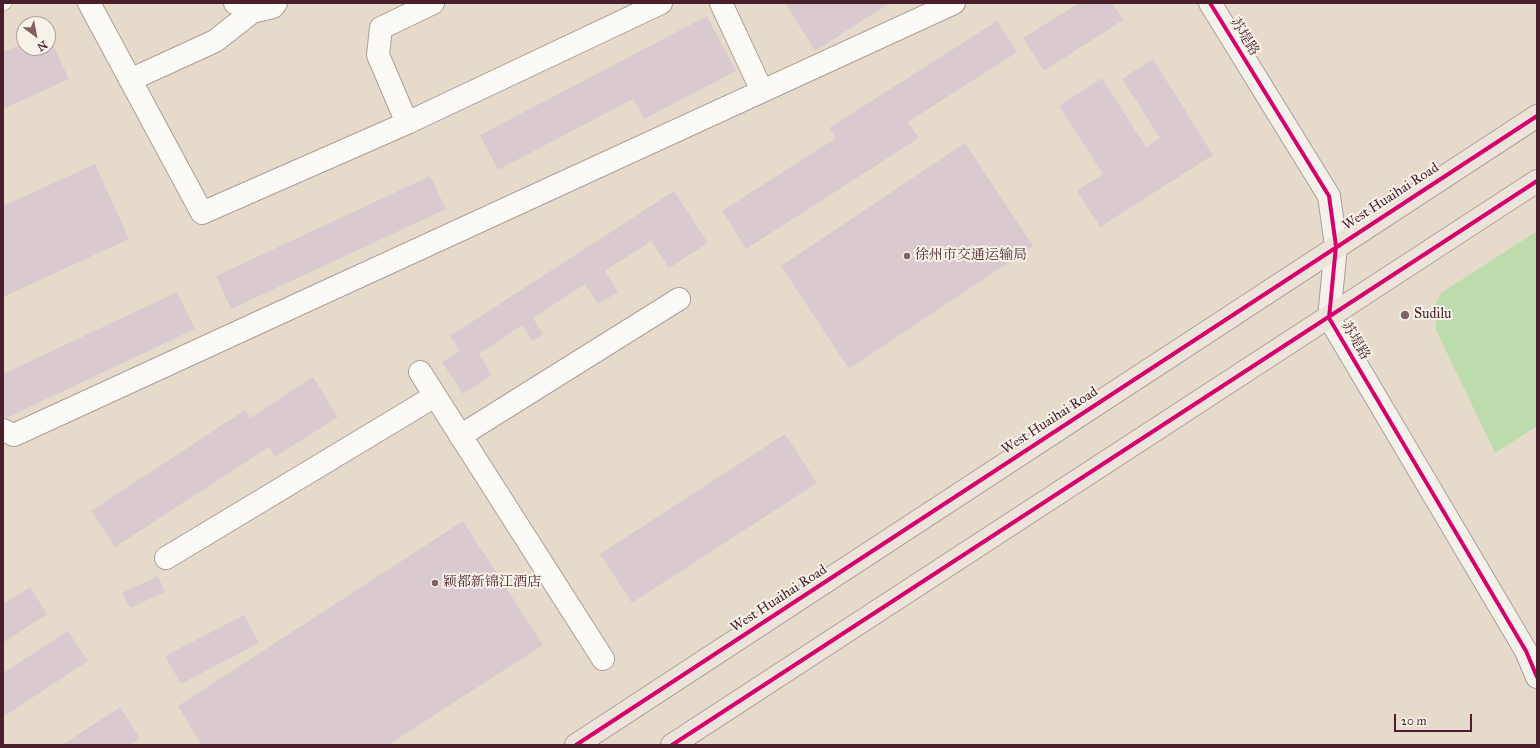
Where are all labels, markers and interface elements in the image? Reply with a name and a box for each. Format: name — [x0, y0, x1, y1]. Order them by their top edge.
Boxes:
street label: 苏堤路 — [1226, 15, 1262, 59]
north arrow — [16, 16, 56, 56]
text: N — [35, 38, 50, 54]
street label: West Huaihai Road — [1340, 160, 1442, 234]
place label: 徐州市交通运输局 — [915, 248, 1027, 264]
marker: 徐州市交通运输局 — [902, 251, 912, 261]
place label: Sudilu — [1414, 307, 1452, 323]
marker: Sudilu — [1399, 309, 1411, 321]
street label: 苏堤路 — [1337, 319, 1373, 363]
street label: West Huaihai Road — [999, 384, 1101, 458]
street label: West Huaihai Road — [728, 562, 830, 636]
place label: 颖都新锦江酒店 — [443, 575, 541, 591]
marker: 颖都新锦江酒店 — [430, 578, 440, 588]
scale bar — [1396, 706, 1474, 732]
text: 20 m — [1401, 714, 1427, 728]

